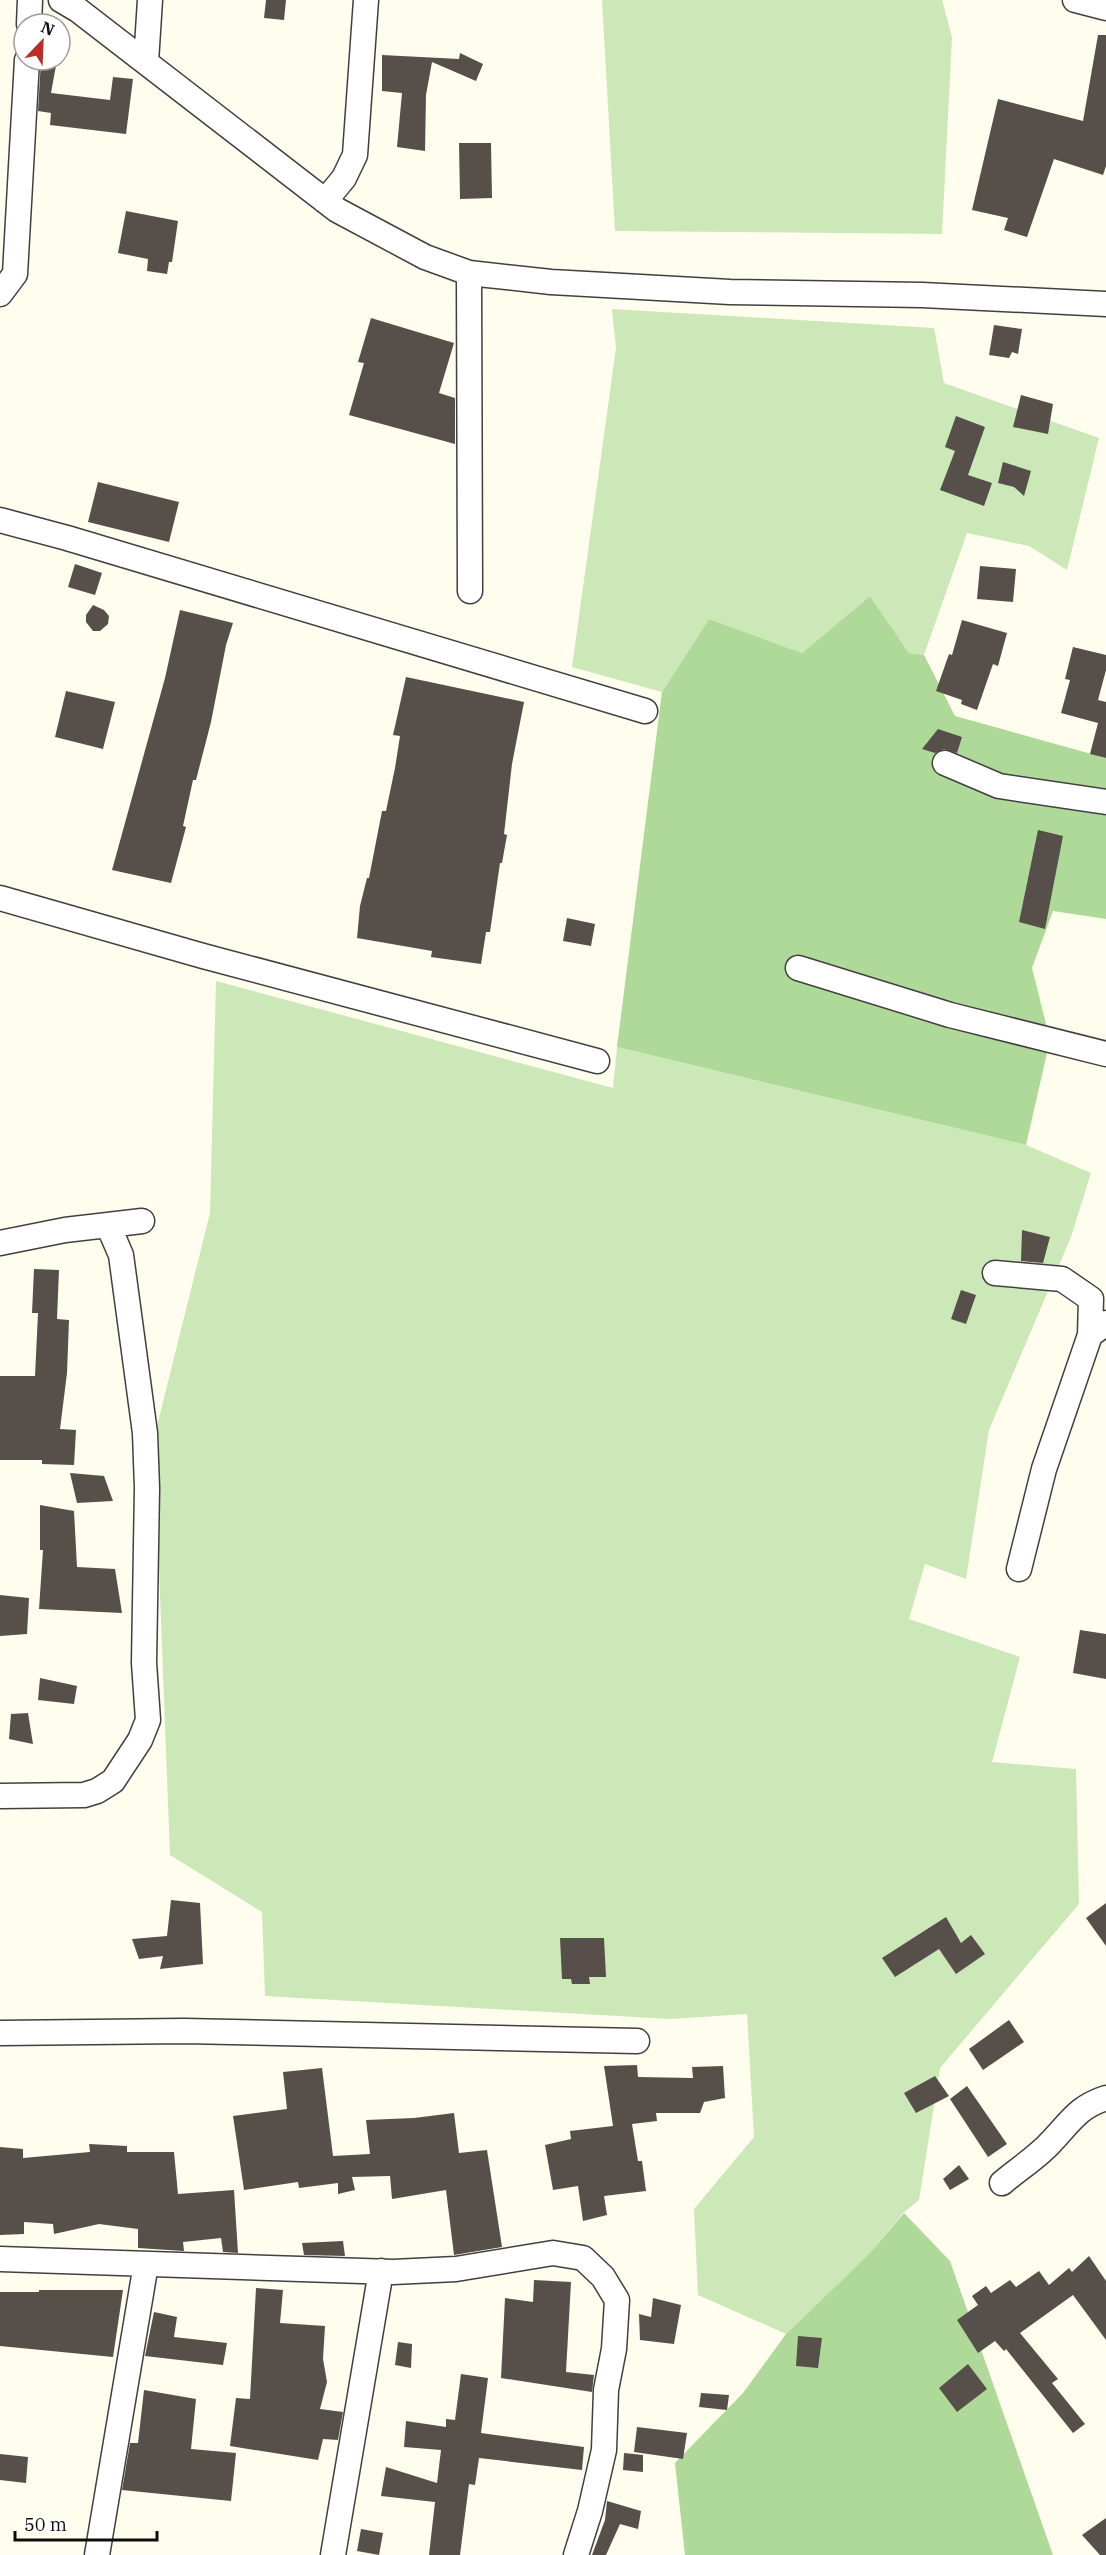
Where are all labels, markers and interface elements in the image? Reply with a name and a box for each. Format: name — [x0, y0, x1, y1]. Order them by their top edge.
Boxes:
north arrow — [12, 12, 72, 72]
text: N — [38, 17, 58, 40]
scale bar — [15, 2504, 158, 2542]
text: 50 m — [24, 2513, 67, 2536]

